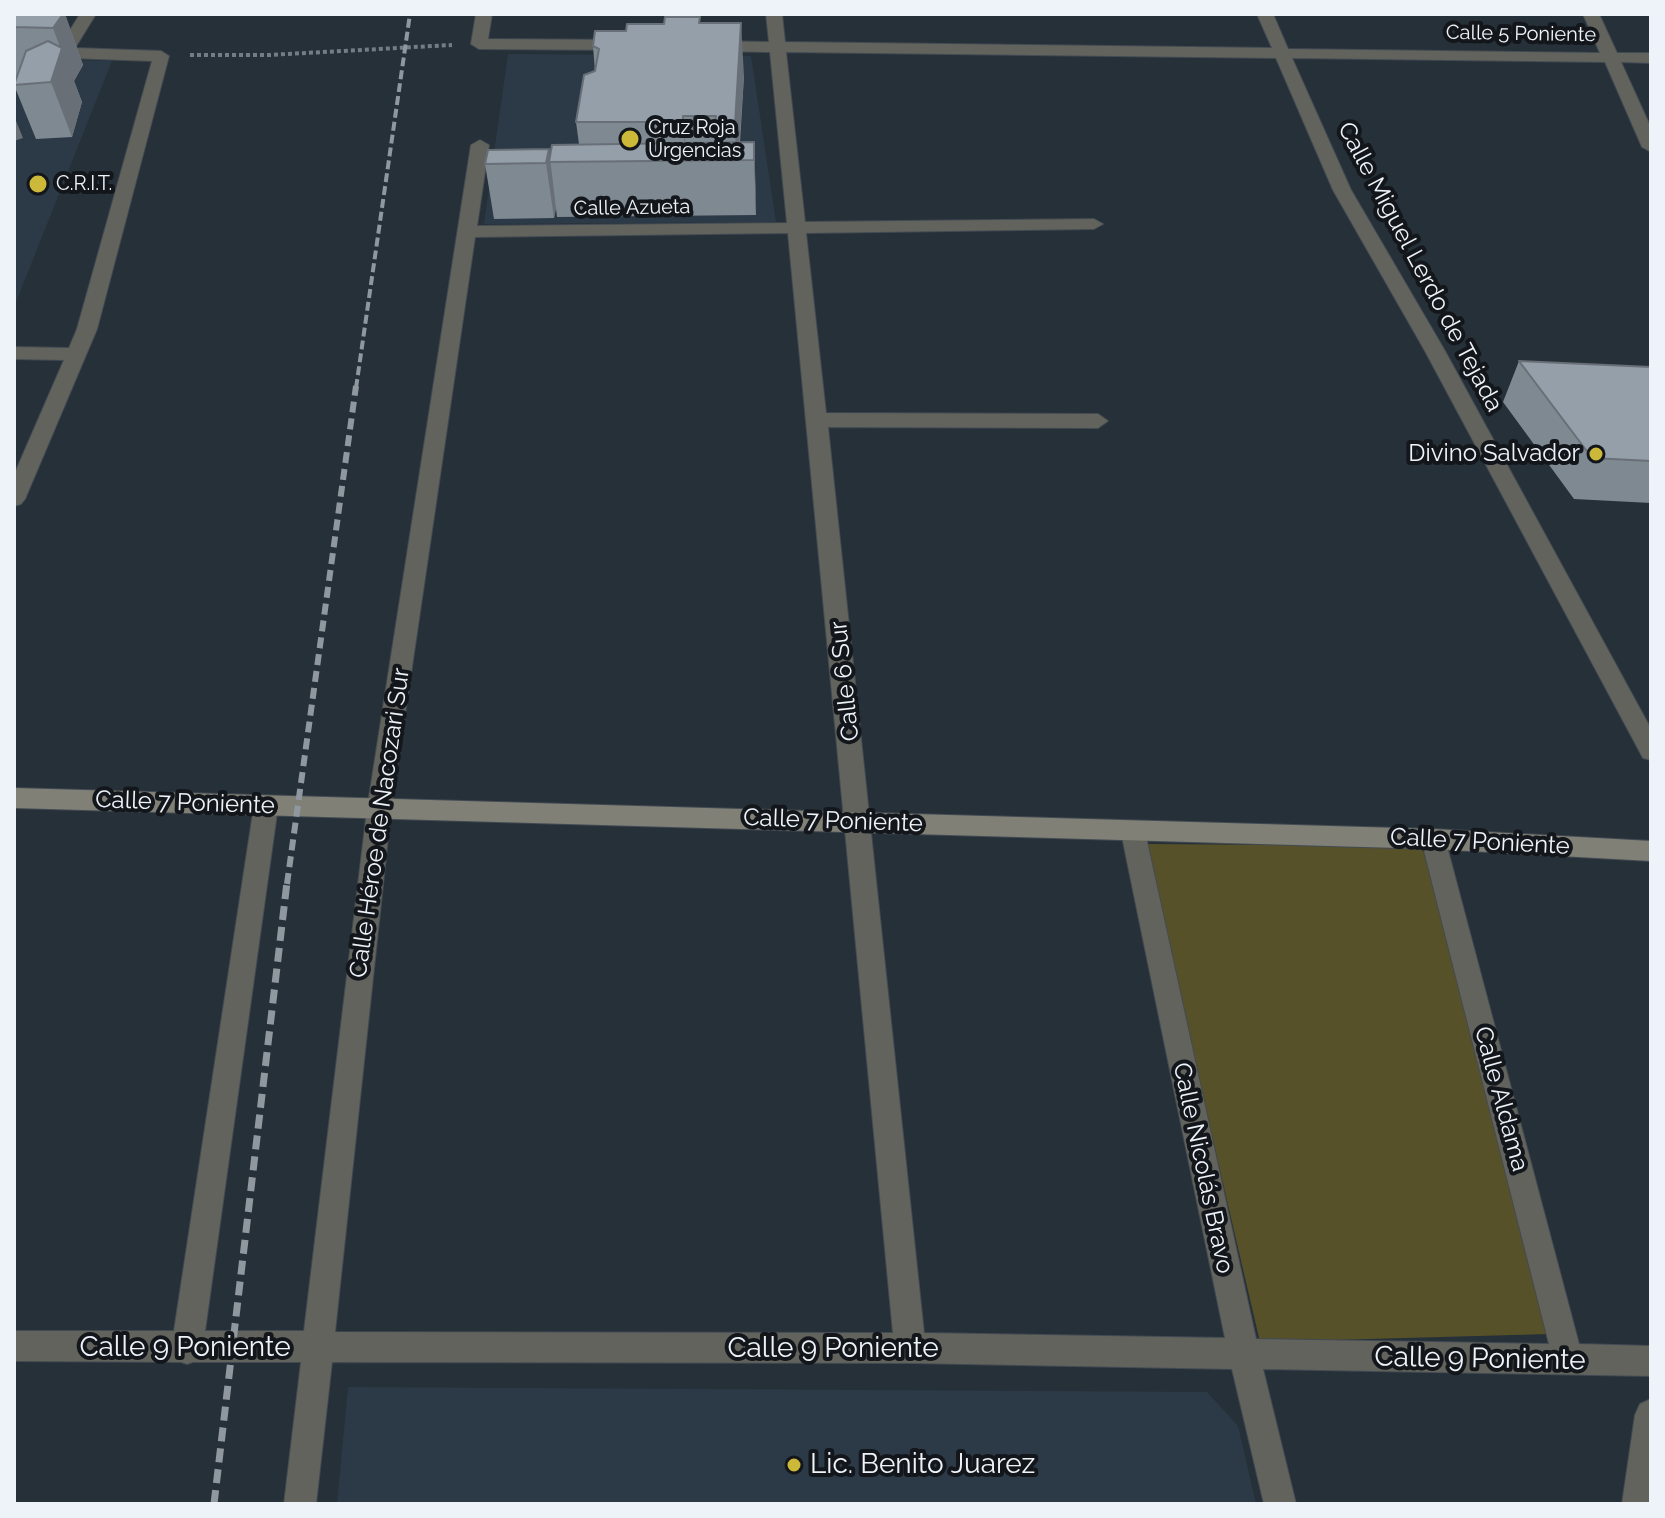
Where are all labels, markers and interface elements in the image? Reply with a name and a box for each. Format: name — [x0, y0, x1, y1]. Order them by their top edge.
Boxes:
street label: Calle 5 Poniente — [1446, 21, 1596, 47]
place label: Cruz Roja Urgencias — [648, 116, 741, 163]
street label: Calle Miguel Lerdo de Tejada — [1331, 117, 1509, 417]
marker: Cruz Roja Urgencias — [619, 128, 641, 150]
place label: C.R.I.T. — [56, 172, 112, 196]
marker: C.R.I.T. — [27, 173, 49, 195]
street label: Calle Azueta — [573, 195, 691, 221]
place label: Divino Salvador — [1408, 440, 1580, 468]
marker: Divino Salvador — [1587, 445, 1605, 463]
street label: Calle 6 Sur — [824, 620, 866, 742]
street label: Calle Héroe de Nacozari Sur — [344, 666, 416, 980]
street label: Calle 7 Poniente — [95, 785, 275, 821]
street label: Calle 7 Poniente — [743, 803, 923, 839]
street label: Calle 7 Poniente — [1389, 823, 1571, 861]
street label: Calle Aldama — [1468, 1023, 1534, 1175]
street label: Calle Nicolás Bravo — [1167, 1060, 1239, 1276]
street label: Calle 9 Poniente — [79, 1331, 291, 1365]
street label: Calle 9 Poniente — [727, 1332, 939, 1366]
street label: Calle 9 Poniente — [1374, 1340, 1586, 1378]
place label: Lic. Benito Juarez — [810, 1448, 1035, 1482]
marker: Lic. Benito Juarez — [785, 1456, 803, 1474]

